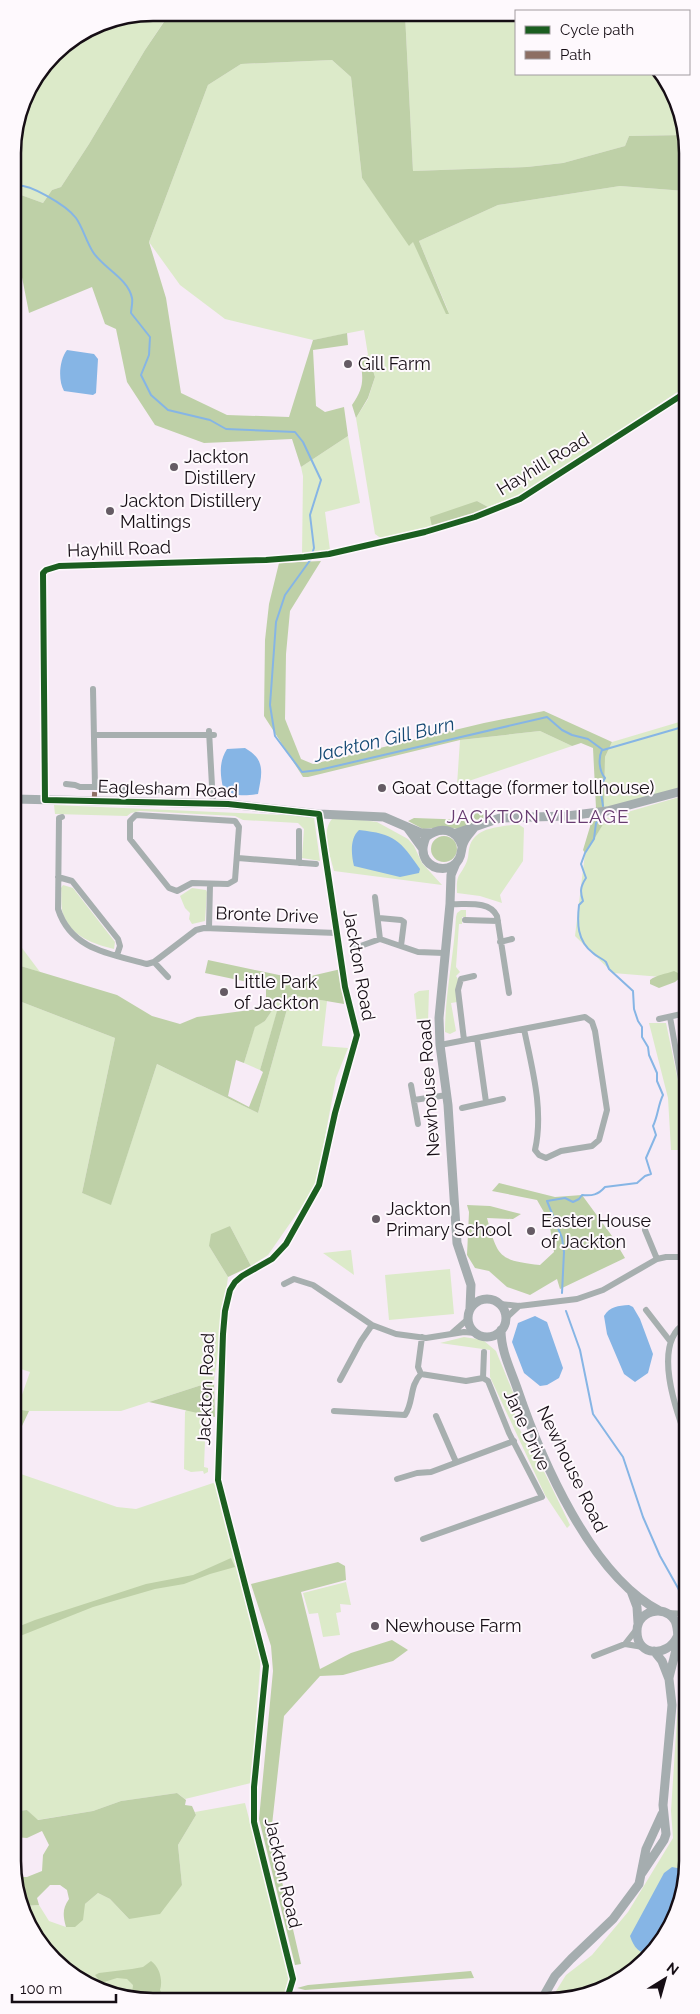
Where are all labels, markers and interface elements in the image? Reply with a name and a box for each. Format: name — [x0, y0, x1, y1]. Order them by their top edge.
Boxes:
legend — [515, 10, 690, 75]
text: Cycle path — [560, 21, 634, 39]
text: Path — [560, 46, 591, 64]
place label: Gill Farm — [358, 353, 431, 374]
marker: Gill Farm — [342, 358, 354, 370]
street label: Hayhill Road — [493, 428, 593, 499]
place label: Jackton Distillery — [184, 446, 256, 488]
marker: Jackton Distillery — [168, 461, 180, 473]
place label: Jackton Distillery Maltings — [120, 490, 262, 532]
marker: Jackton Distillery Maltings — [104, 505, 116, 517]
street label: Hayhill Road — [67, 536, 171, 561]
water label: Jackton Gill Burn — [310, 712, 457, 766]
street label: Eaglesham Road — [97, 776, 239, 801]
place label: Goat Cottage (former tollhouse) — [392, 777, 654, 798]
marker: Goat Cottage (former tollhouse) — [376, 782, 388, 794]
district label: JACKTON VILLAGE — [447, 805, 629, 827]
street label: Bronte Drive — [215, 902, 319, 927]
street label: Jackton Road — [339, 908, 380, 1022]
place label: Little Park of Jackton — [234, 971, 319, 1013]
marker: Little Park of Jackton — [218, 986, 230, 998]
street label: Newhouse Road — [413, 1019, 444, 1157]
place label: Jackton Primary School — [386, 1198, 512, 1240]
place label: Easter House of Jackton — [541, 1210, 652, 1252]
marker: Jackton Primary School — [370, 1213, 382, 1225]
marker: Easter House of Jackton — [525, 1225, 537, 1237]
street label: Jackton Road — [193, 1332, 218, 1446]
street label: Jane Drive — [500, 1386, 556, 1474]
street label: Newhouse Road — [533, 1402, 612, 1535]
place label: Newhouse Farm — [385, 1615, 522, 1636]
marker: Newhouse Farm — [369, 1620, 381, 1632]
street label: Jackton Road — [261, 1816, 306, 1930]
north arrow — [640, 1954, 690, 2004]
text: N — [664, 1959, 682, 1978]
scale bar — [12, 1972, 116, 2004]
text: 100 m — [20, 1980, 62, 1998]

